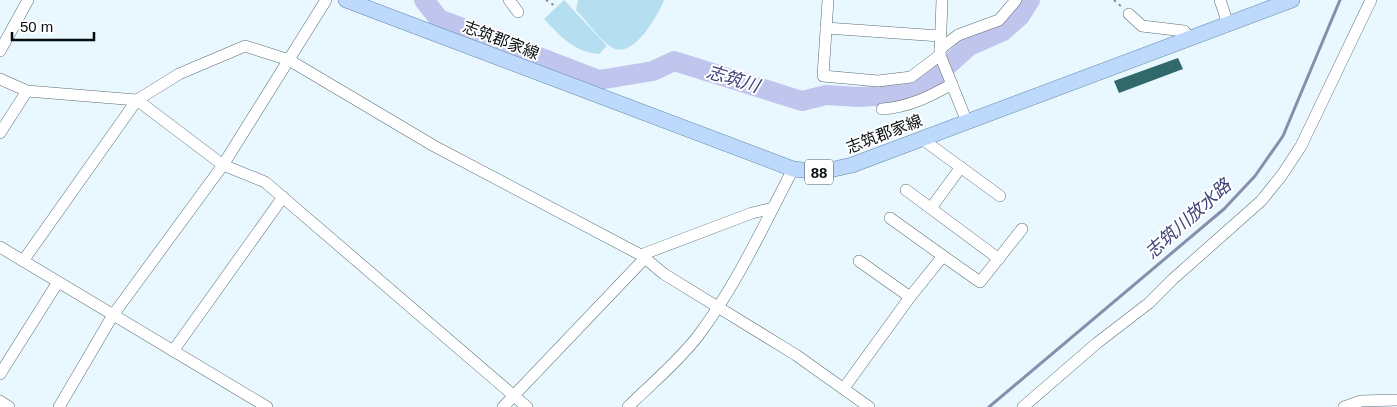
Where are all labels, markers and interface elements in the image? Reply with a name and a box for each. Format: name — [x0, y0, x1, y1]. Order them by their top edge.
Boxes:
scale bar — [12, 10, 95, 42]
text: 50 m — [20, 18, 53, 35]
street label: 志筑郡家線 — [461, 18, 541, 62]
water label: 志筑川 — [704, 62, 764, 97]
street label: 志筑郡家線 — [844, 112, 924, 156]
road number: 88 — [805, 160, 833, 184]
water label: 志筑川放水路 — [1141, 174, 1236, 263]

